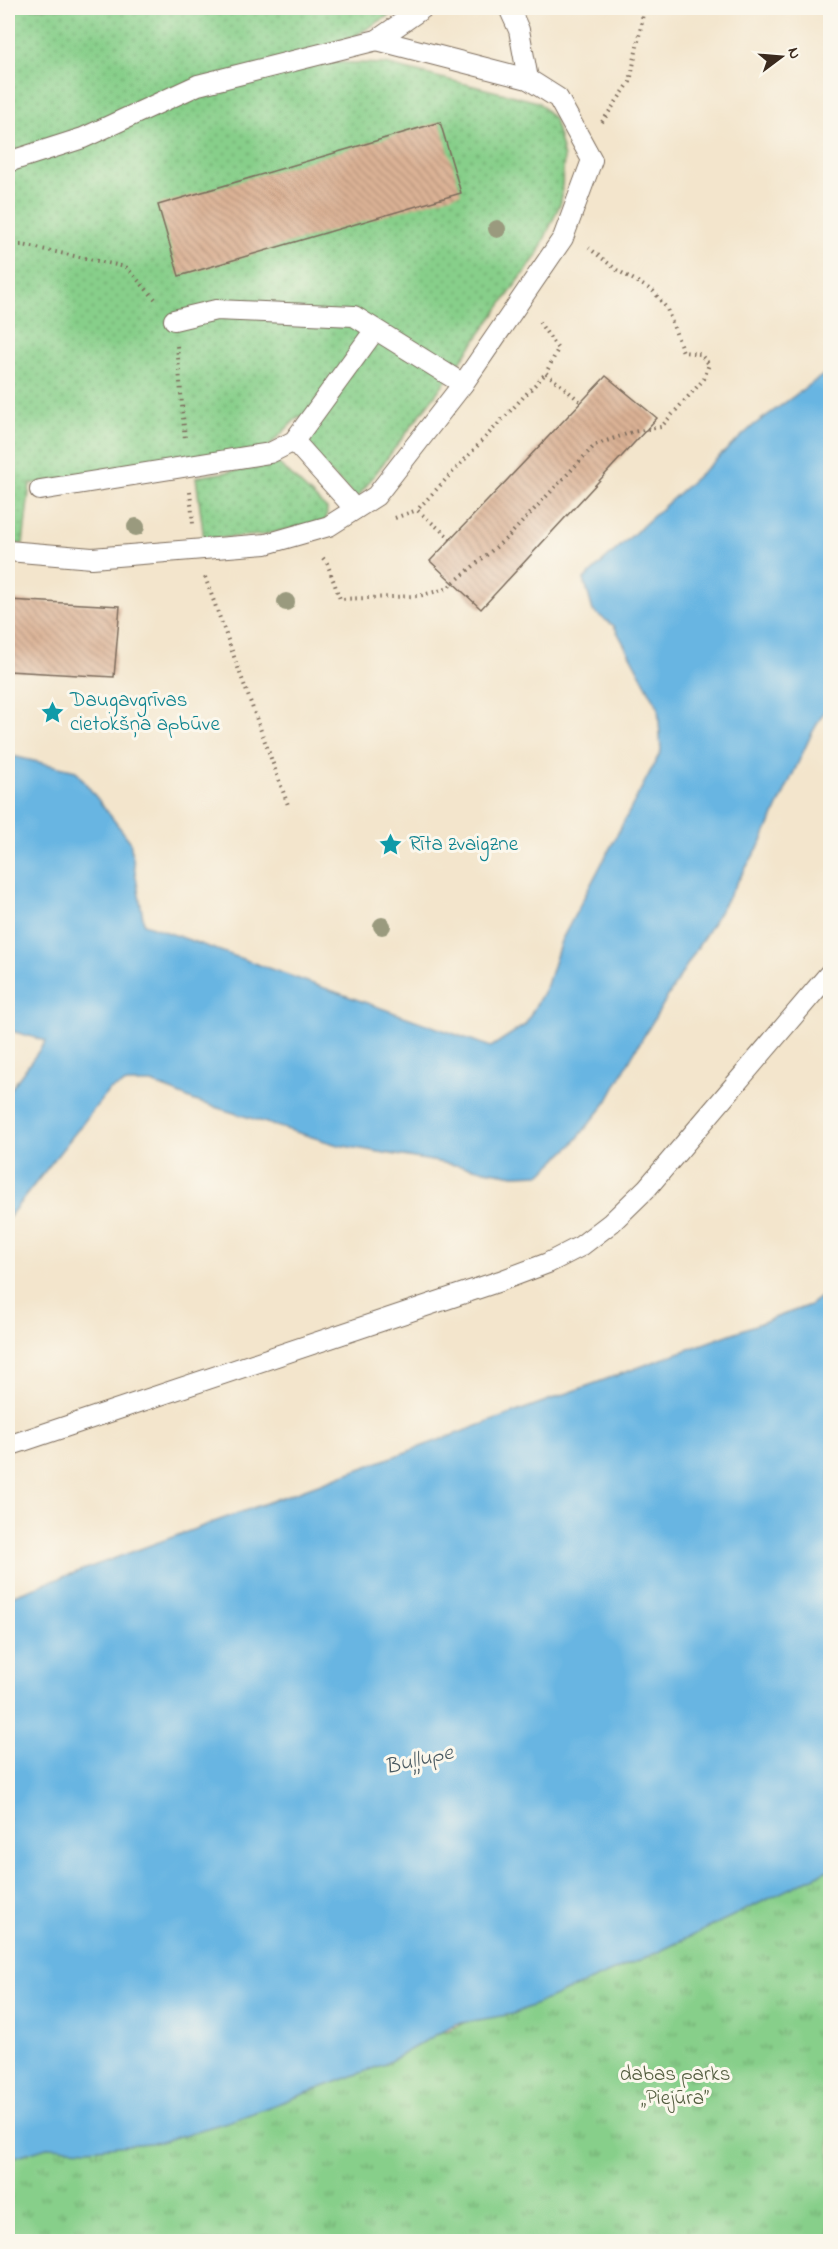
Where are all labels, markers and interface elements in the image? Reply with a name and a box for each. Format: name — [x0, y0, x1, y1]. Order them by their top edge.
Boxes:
north arrow — [751, 27, 811, 87]
text: N — [780, 45, 807, 62]
place label: Daugavgrīvas cietokšņa apbūve — [69, 686, 221, 740]
place icon: Daugavgrīvas cietokšņa apbūve — [39, 700, 65, 726]
place label: Rīta zvaigzne — [409, 830, 519, 862]
place icon: Rīta zvaigzne — [378, 832, 404, 858]
water label: Buļļupe — [382, 1737, 457, 1784]
park label: dabas parks „Piejūra” — [620, 2060, 730, 2114]

